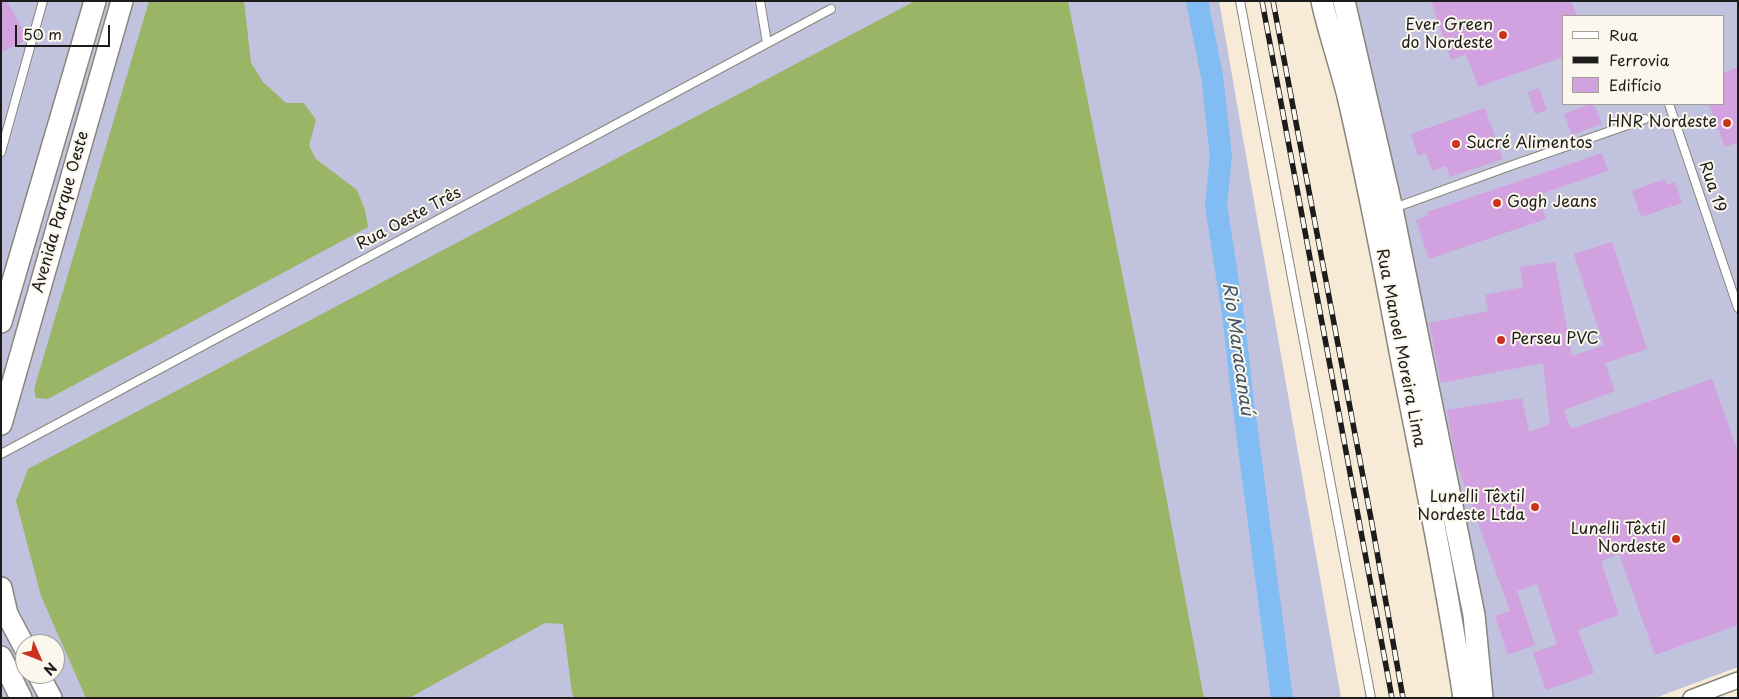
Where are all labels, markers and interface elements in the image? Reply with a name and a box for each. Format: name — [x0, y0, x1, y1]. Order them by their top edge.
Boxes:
scale bar — [18, 15, 112, 47]
legend — [1562, 15, 1724, 105]
place label: Ever Green do Nordeste — [1401, 16, 1493, 54]
text: 50 m — [23, 22, 62, 45]
text: Rua — [1609, 23, 1638, 46]
marker: Ever Green do Nordeste — [1497, 29, 1509, 41]
text: Ferrovia — [1609, 48, 1669, 71]
text: Edifício — [1609, 73, 1662, 96]
place label: HNR Nordeste — [1608, 113, 1717, 133]
marker: HNR Nordeste — [1721, 117, 1733, 129]
street label: Avenida Parque Oeste — [29, 129, 93, 295]
place label: Sucré Alimentos — [1466, 134, 1592, 154]
marker: Sucré Alimentos — [1450, 138, 1462, 150]
street label: Rua 19 — [1694, 159, 1730, 215]
street label: Rua Oeste Três — [353, 183, 465, 255]
place label: Gogh Jeans — [1507, 193, 1597, 213]
marker: Gogh Jeans — [1491, 197, 1503, 209]
street label: Rua Manoel Moreira Lima — [1371, 247, 1429, 449]
water label: Rio Maracanaú — [1217, 281, 1257, 417]
place label: Perseu PVC — [1511, 330, 1599, 350]
marker: Perseu PVC — [1495, 334, 1507, 346]
place label: Lunelli Têxtil Nordeste Ltda — [1417, 488, 1525, 526]
marker: Lunelli Têxtil Nordeste Ltda — [1529, 501, 1541, 513]
place label: Lunelli Têxtil Nordeste — [1571, 520, 1666, 558]
marker: Lunelli Têxtil Nordeste — [1670, 533, 1682, 545]
north arrow — [15, 634, 65, 684]
text: N — [39, 658, 62, 680]

